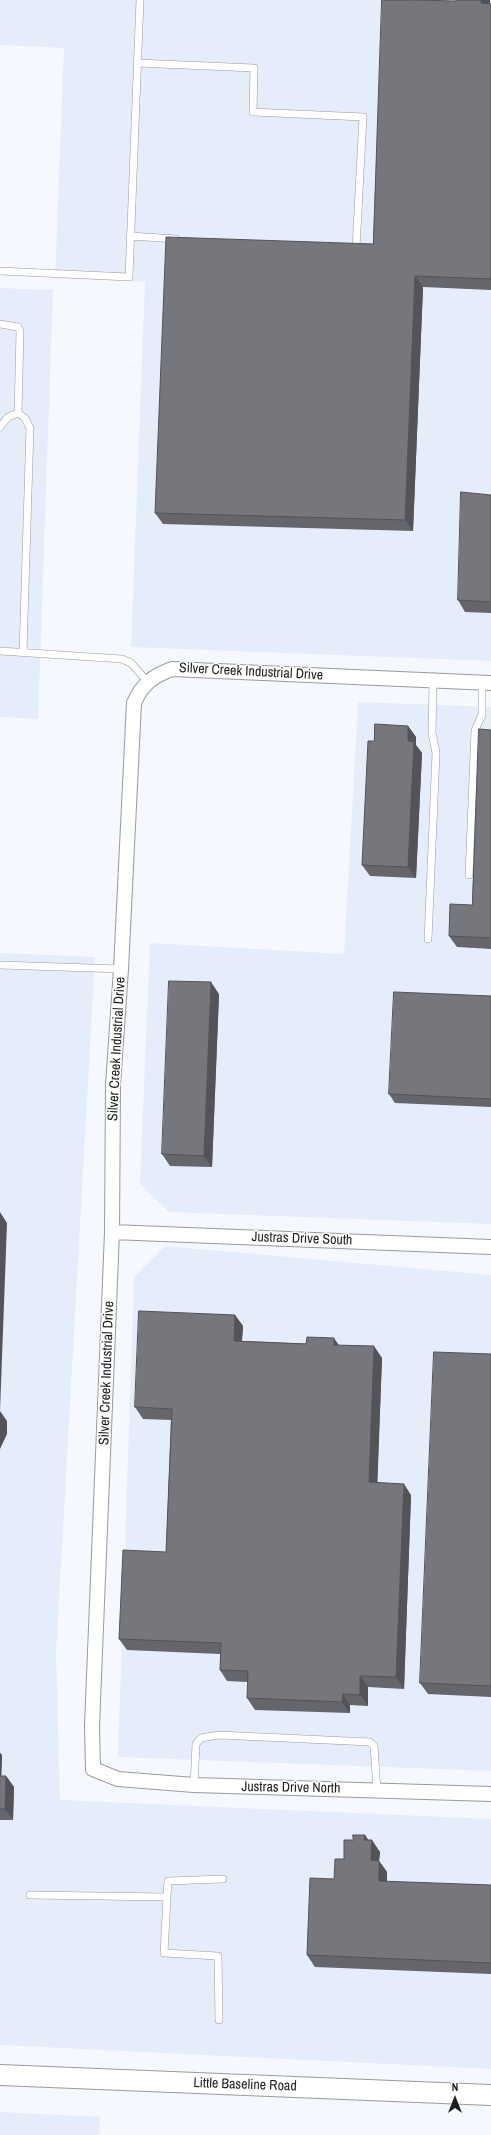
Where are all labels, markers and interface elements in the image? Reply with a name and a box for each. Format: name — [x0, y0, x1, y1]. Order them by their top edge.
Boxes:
street label: Silver Creek Industrial Drive — [179, 660, 323, 684]
street label: Silver Creek Industrial Drive — [105, 977, 129, 1121]
street label: Justras Drive South — [251, 1229, 353, 1249]
street label: Silver Creek Industrial Drive — [96, 1301, 118, 1445]
street label: Justras Drive North — [241, 1779, 341, 1797]
street label: Little Baseline Road — [193, 2075, 297, 2095]
north arrow — [435, 2079, 475, 2119]
text: N — [452, 2080, 458, 2094]

